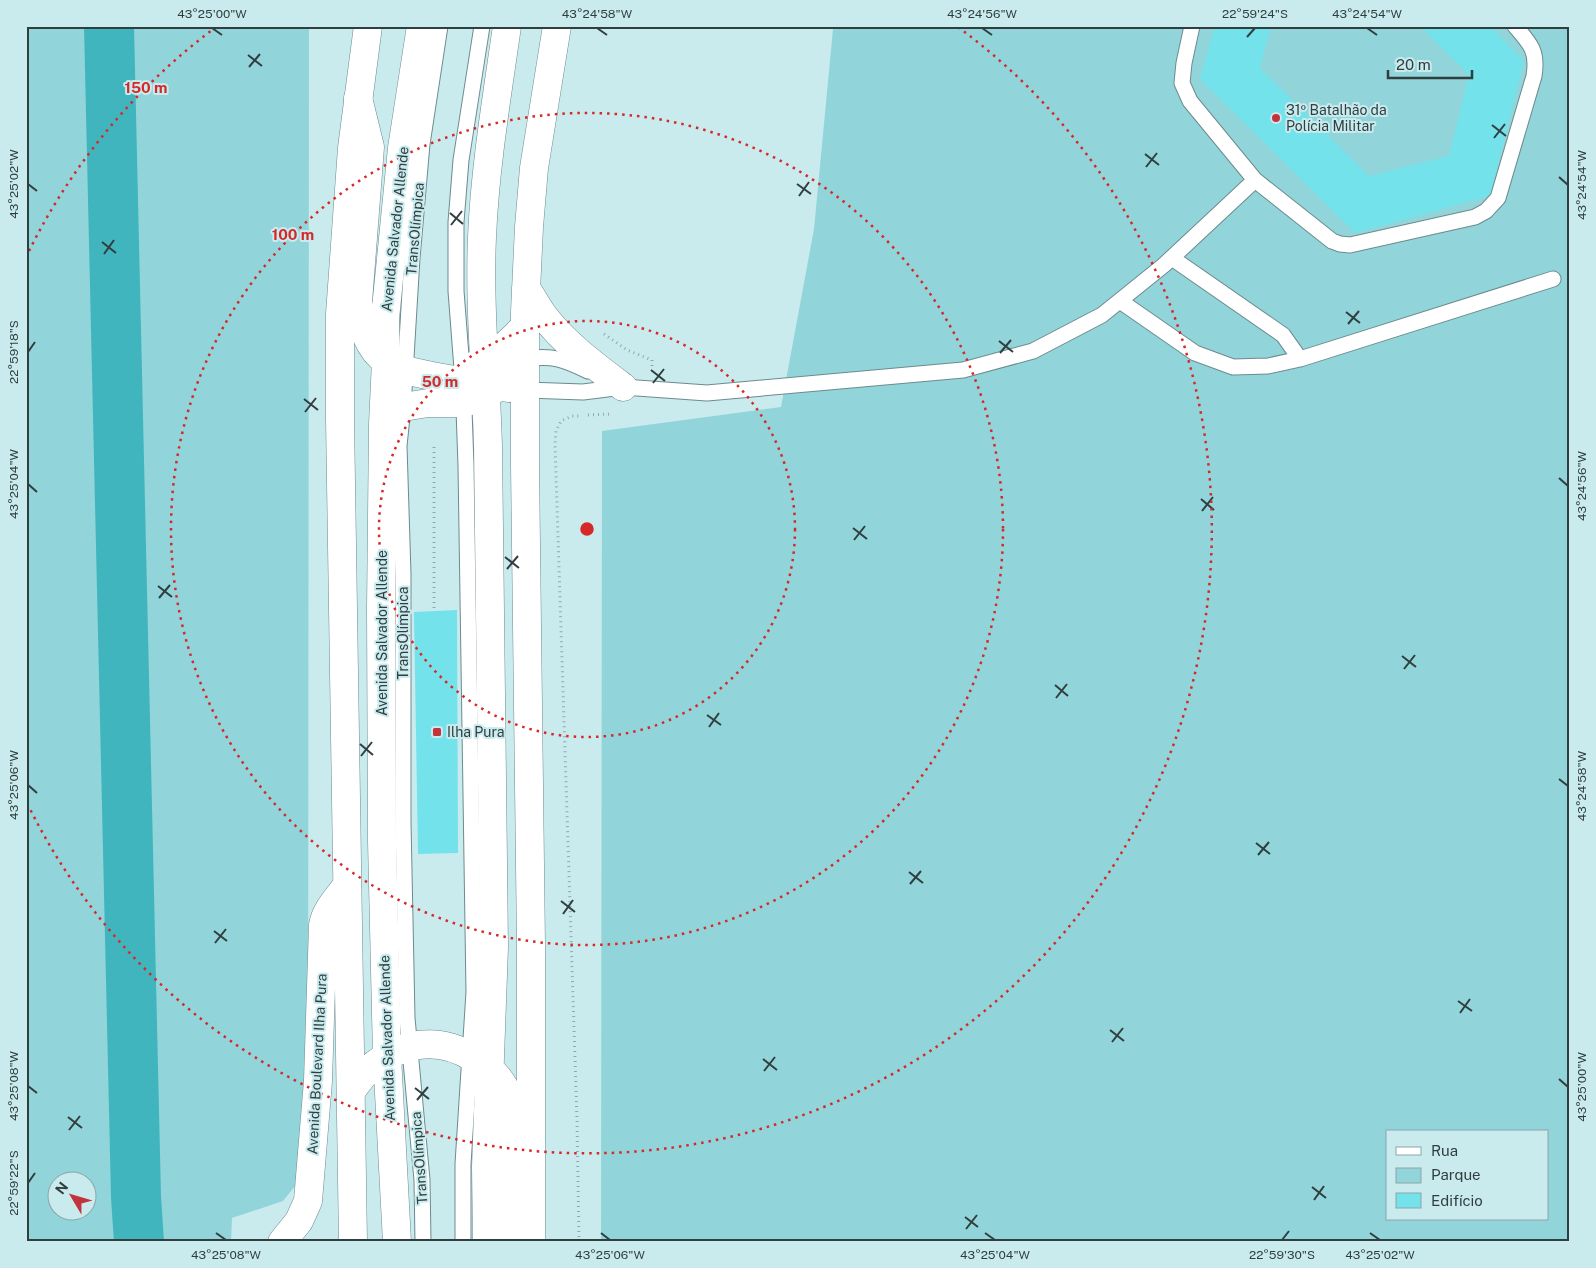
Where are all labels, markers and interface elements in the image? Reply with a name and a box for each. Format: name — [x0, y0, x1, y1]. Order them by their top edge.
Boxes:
text: 43°25'00"W — [177, 7, 247, 21]
text: 43°24'58"W — [562, 7, 633, 21]
text: 43°24'56"W — [947, 7, 1018, 21]
text: 22°59'24"S — [1222, 7, 1288, 21]
text: 43°24'54"W — [1332, 7, 1403, 21]
scale bar — [1388, 48, 1472, 80]
text: 20 m — [1396, 56, 1431, 73]
text: 150 m — [124, 79, 168, 96]
place label: 31º Batalhão da Polícia Militar — [1286, 102, 1387, 134]
marker: 31º Batalhão da Polícia Militar — [1270, 112, 1282, 124]
street label: Avenida Salvador Allende — [378, 146, 412, 312]
text: 43°25'02"W — [7, 149, 21, 219]
text: 43°24'54"W — [1575, 149, 1589, 220]
street label: TransOlímpica — [403, 182, 427, 276]
text: 100 m — [272, 226, 314, 243]
text: 22°59'18"S — [7, 320, 21, 384]
text: 50 m — [422, 373, 458, 390]
text: 43°25'04"W — [7, 449, 21, 519]
text: 43°24'56"W — [1575, 450, 1589, 521]
centre of rings — [578, 520, 596, 538]
street label: Avenida Salvador Allende — [374, 550, 390, 716]
street label: TransOlímpica — [395, 587, 411, 679]
place label: Ilha Pura — [447, 724, 504, 740]
marker: Ilha Pura — [431, 726, 443, 738]
text: 43°25'06"W — [7, 750, 21, 820]
text: 43°24'58"W — [1575, 750, 1589, 821]
street label: Avenida Salvador Allende — [376, 955, 398, 1121]
street label: Avenida Boulevard Ilha Pura — [304, 973, 330, 1155]
text: 43°25'08"W — [7, 1050, 21, 1121]
text: 43°25'00"W — [1575, 1052, 1589, 1122]
street label: TransOlímpica — [408, 1111, 430, 1205]
legend — [1386, 1130, 1548, 1220]
text: Rua — [1431, 1142, 1458, 1159]
text: 22°59'22"S — [7, 1150, 21, 1216]
text: Parque — [1431, 1166, 1481, 1183]
north arrow — [48, 1170, 98, 1220]
text: N — [52, 1179, 71, 1197]
text: Edifício — [1431, 1192, 1483, 1209]
text: 43°25'08"W — [191, 1248, 262, 1262]
text: 43°25'06"W — [575, 1248, 645, 1262]
text: 43°25'04"W — [960, 1248, 1030, 1262]
text: 22°59'30"S — [1249, 1248, 1315, 1262]
text: 43°25'02"W — [1345, 1248, 1415, 1262]

